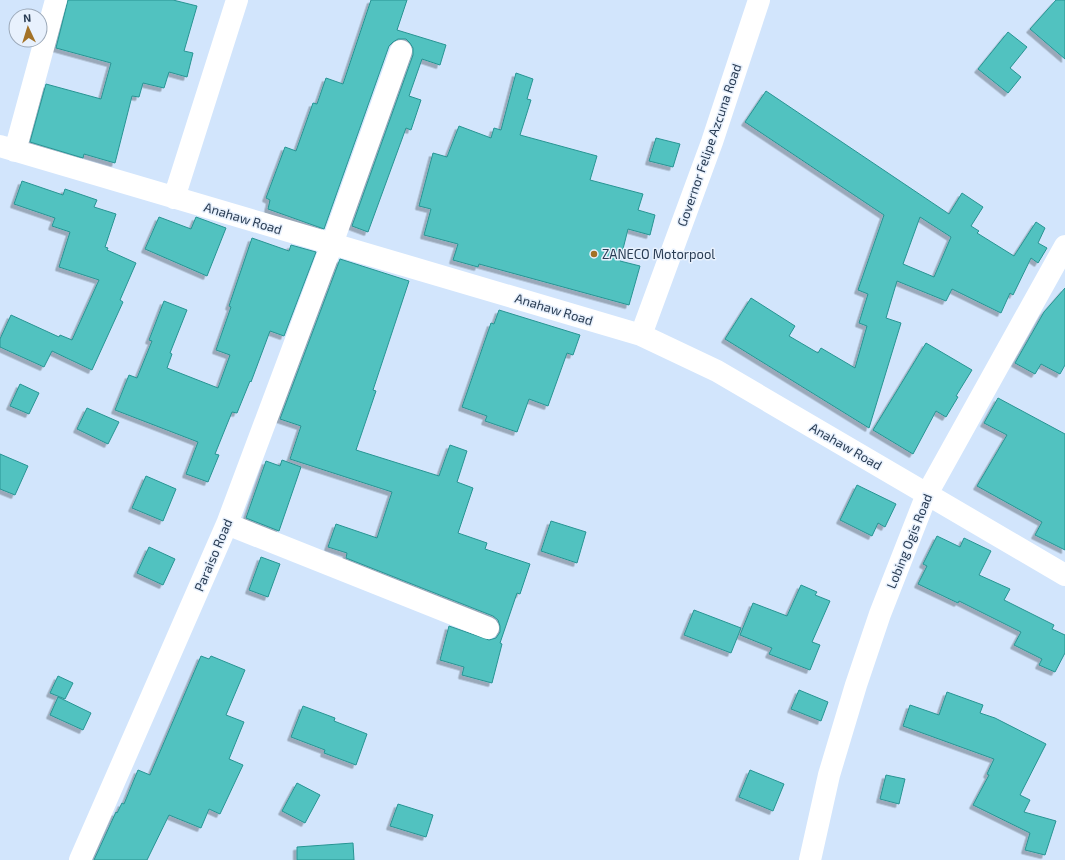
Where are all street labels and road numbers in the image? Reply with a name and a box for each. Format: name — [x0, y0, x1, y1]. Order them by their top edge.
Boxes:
street label: Governor Felipe Azcuna Road — [674, 61, 744, 229]
street label: Anahaw Road — [202, 199, 284, 237]
street label: Anahaw Road — [513, 290, 595, 328]
street label: Anahaw Road — [807, 419, 885, 473]
street label: Lobing Ogis Road — [883, 491, 935, 591]
street label: Paraiso Road — [191, 516, 235, 594]

